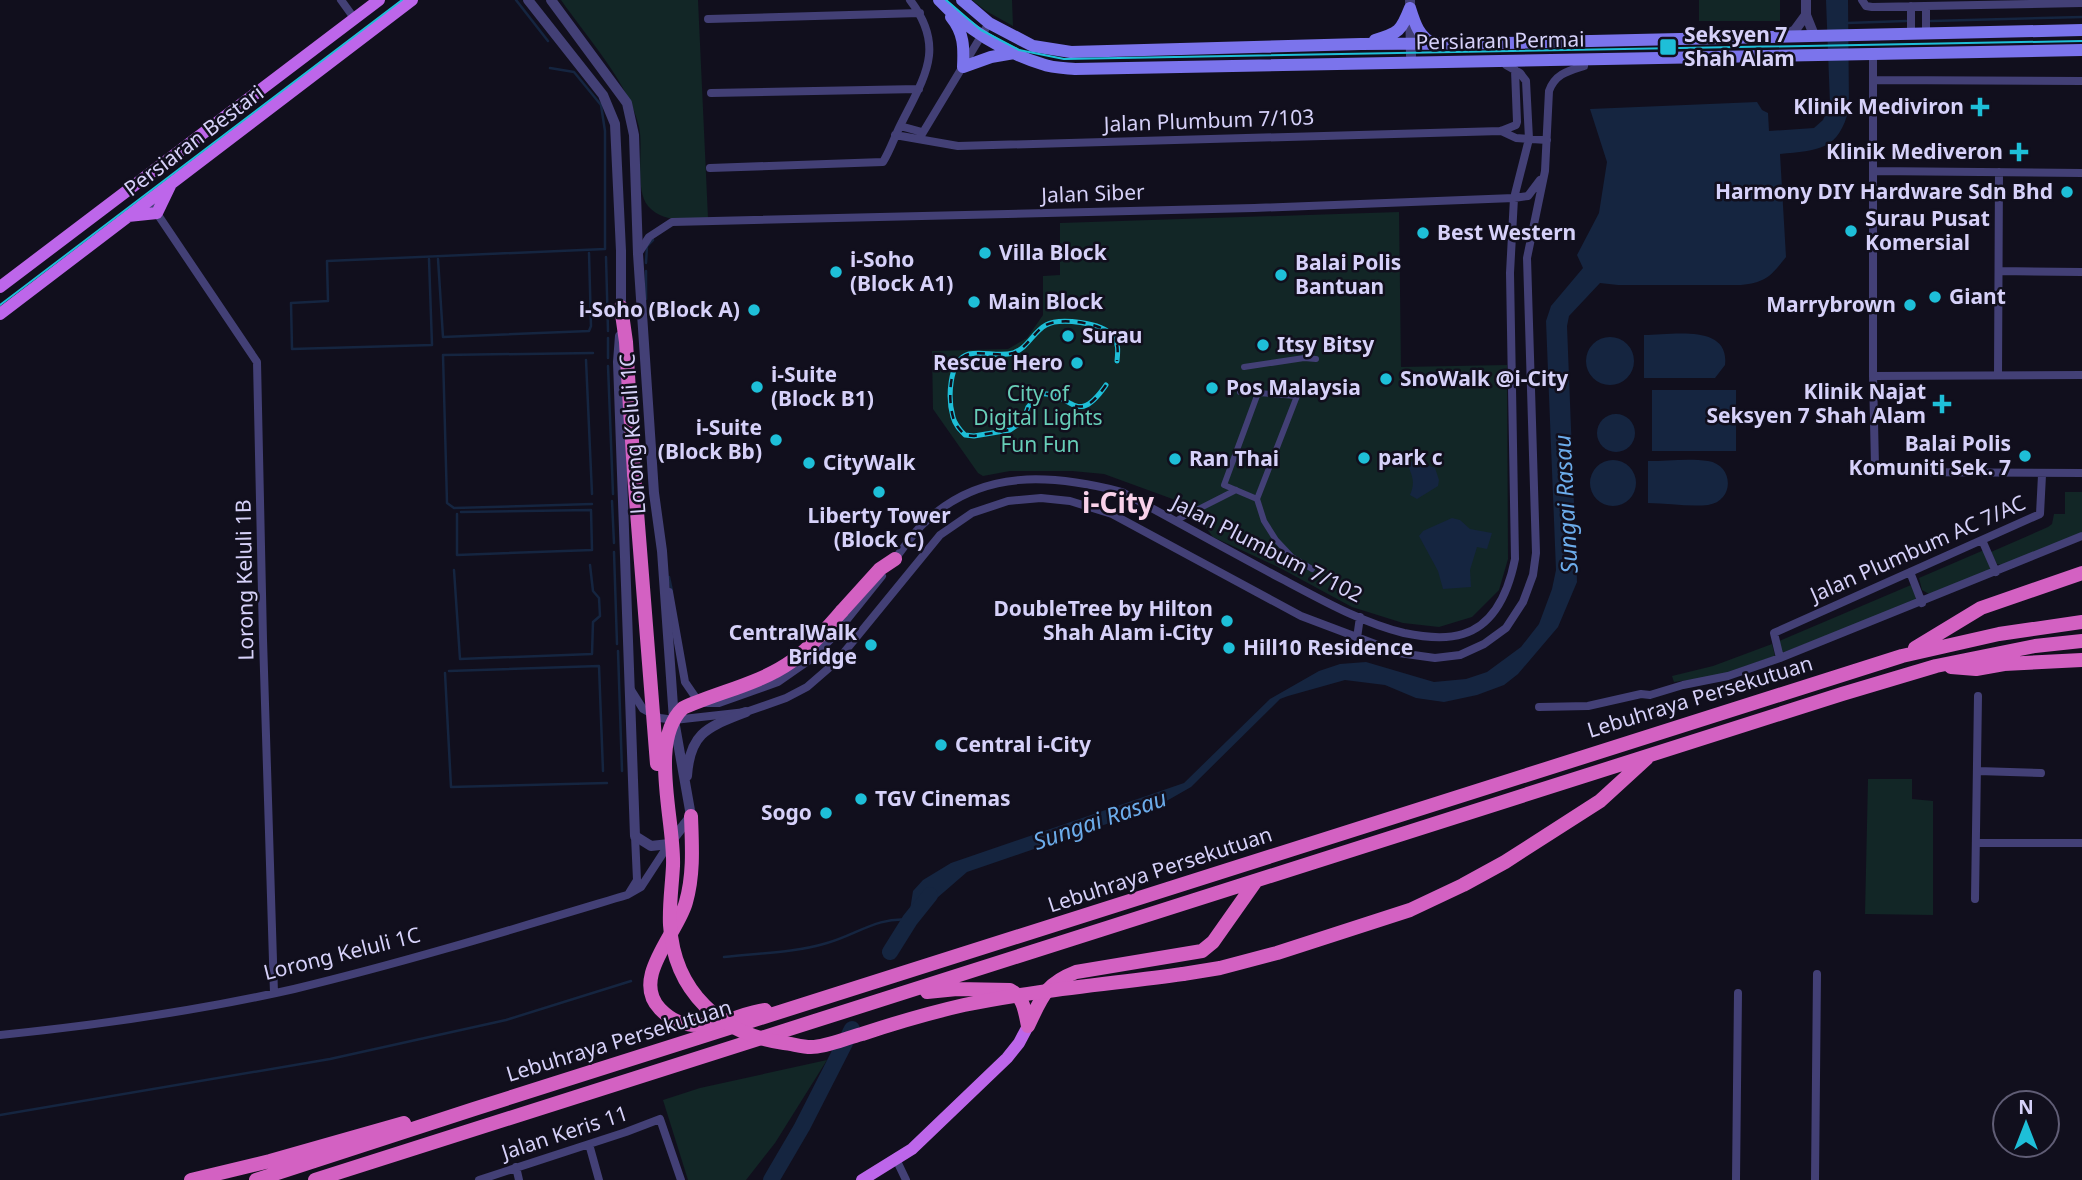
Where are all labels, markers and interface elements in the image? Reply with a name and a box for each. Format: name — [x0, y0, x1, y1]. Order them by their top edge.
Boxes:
place label: Seksyen 7 Shah Alam — [1684, 20, 1795, 72]
street label: Persiaran Permai — [1415, 25, 1585, 55]
marker: Seksyen 7 Shah Alam — [1658, 37, 1678, 57]
street label: Persiaran Bestari — [118, 78, 269, 202]
place label: Klinik Mediviron — [1793, 92, 1964, 120]
marker: Klinik Mediviron — [1970, 97, 1990, 117]
street label: Jalan Plumbum 7/103 — [1101, 102, 1315, 138]
place label: Klinik Mediveron — [1826, 137, 2003, 165]
marker: Klinik Mediveron — [2009, 142, 2029, 162]
street label: Jalan Siber — [1039, 177, 1146, 209]
place label: Harmony DIY Hardware Sdn Bhd — [1715, 177, 2053, 205]
marker: Harmony DIY Hardware Sdn Bhd — [2059, 184, 2075, 200]
place label: Surau Pusat Komersial — [1865, 204, 1990, 256]
place label: Best Western — [1437, 218, 1576, 246]
marker: Surau Pusat Komersial — [1843, 223, 1859, 239]
marker: Best Western — [1415, 225, 1431, 241]
place label: Villa Block — [999, 238, 1108, 266]
place label: i-Soho (Block A1) — [850, 245, 953, 297]
marker: Villa Block — [977, 245, 993, 261]
place label: Balai Polis Bantuan — [1295, 248, 1401, 300]
marker: i-Soho (Block A1) — [828, 264, 844, 280]
marker: Balai Polis Bantuan — [1273, 267, 1289, 283]
place label: Giant — [1949, 282, 2006, 310]
place label: Main Block — [988, 287, 1104, 315]
marker: Giant — [1927, 289, 1943, 305]
place label: Marrybrown — [1766, 290, 1896, 318]
marker: Main Block — [966, 294, 982, 310]
place label: i-Soho (Block A) — [579, 295, 740, 323]
marker: Marrybrown — [1902, 297, 1918, 313]
marker: i-Soho (Block A) — [746, 302, 762, 318]
place label: Surau — [1082, 321, 1142, 349]
marker: Surau — [1060, 328, 1076, 344]
place label: Itsy Bitsy — [1277, 330, 1374, 358]
marker: Itsy Bitsy — [1255, 337, 1271, 353]
place label: Rescue Hero — [933, 348, 1063, 376]
street label: Lorong Keluli 1C — [612, 353, 652, 515]
marker: Rescue Hero — [1069, 355, 1085, 371]
place label: i-Suite (Block B1) — [771, 360, 874, 412]
place label: SnoWalk @i-City — [1400, 364, 1568, 392]
marker: SnoWalk @i-City — [1378, 371, 1394, 387]
place label: Pos Malaysia — [1226, 373, 1361, 401]
place label: Klinik Najat Seksyen 7 Shah Alam — [1706, 377, 1926, 429]
marker: i-Suite (Block B1) — [749, 379, 765, 395]
park label: City of Digital Lights — [973, 379, 1103, 431]
marker: Pos Malaysia — [1204, 380, 1220, 396]
marker: Klinik Najat Seksyen 7 Shah Alam — [1932, 394, 1952, 414]
place label: i-Suite (Block Bb) — [658, 413, 762, 465]
place label: Balai Polis Komuniti Sek. 7 — [1849, 429, 2011, 481]
park label: Fun Fun — [1000, 430, 1080, 458]
marker: i-Suite (Block Bb) — [768, 432, 784, 448]
water label: Sungai Rasau — [1545, 434, 1585, 574]
place label: park c — [1378, 443, 1443, 471]
place label: Ran Thai — [1189, 444, 1279, 472]
place label: CityWalk — [823, 448, 917, 476]
marker: Balai Polis Komuniti Sek. 7 — [2017, 448, 2033, 464]
marker: park c — [1356, 450, 1372, 466]
marker: Ran Thai — [1167, 451, 1183, 467]
marker: CityWalk — [801, 455, 817, 471]
district label: i-City — [1082, 483, 1154, 521]
marker: Liberty Tower (Block C) — [871, 484, 887, 500]
street label: Jalan Plumbum 7/102 — [1165, 487, 1368, 608]
street label: Jalan Plumbum AC 7/AC — [1804, 488, 2030, 609]
street label: Lorong Keluli 1B — [229, 499, 259, 661]
place label: Liberty Tower (Block C) — [807, 501, 951, 553]
place label: DoubleTree by Hilton Shah Alam i-City — [993, 594, 1213, 646]
marker: DoubleTree by Hilton Shah Alam i-City — [1219, 613, 1235, 629]
place label: CentralWalk Bridge — [729, 618, 858, 670]
place label: Hill10 Residence — [1243, 633, 1413, 661]
marker: CentralWalk Bridge — [863, 637, 879, 653]
marker: Hill10 Residence — [1221, 640, 1237, 656]
street label: Lebuhraya Persekutuan — [1584, 648, 1816, 744]
place label: Central i-City — [955, 730, 1091, 758]
marker: Central i-City — [933, 737, 949, 753]
water label: Sungai Rasau — [1029, 781, 1171, 857]
place label: TGV Cinemas — [875, 784, 1011, 812]
marker: TGV Cinemas — [853, 791, 869, 807]
place label: Sogo — [761, 798, 812, 826]
marker: Sogo — [818, 805, 834, 821]
street label: Lebuhraya Persekutuan — [1044, 820, 1275, 919]
street label: Lorong Keluli 1C — [260, 920, 423, 986]
street label: Lebuhraya Persekutuan — [503, 992, 735, 1088]
north arrow — [1991, 1089, 2061, 1159]
text: N — [2018, 1094, 2034, 1120]
street label: Jalan Keris 11 — [496, 1098, 632, 1166]

